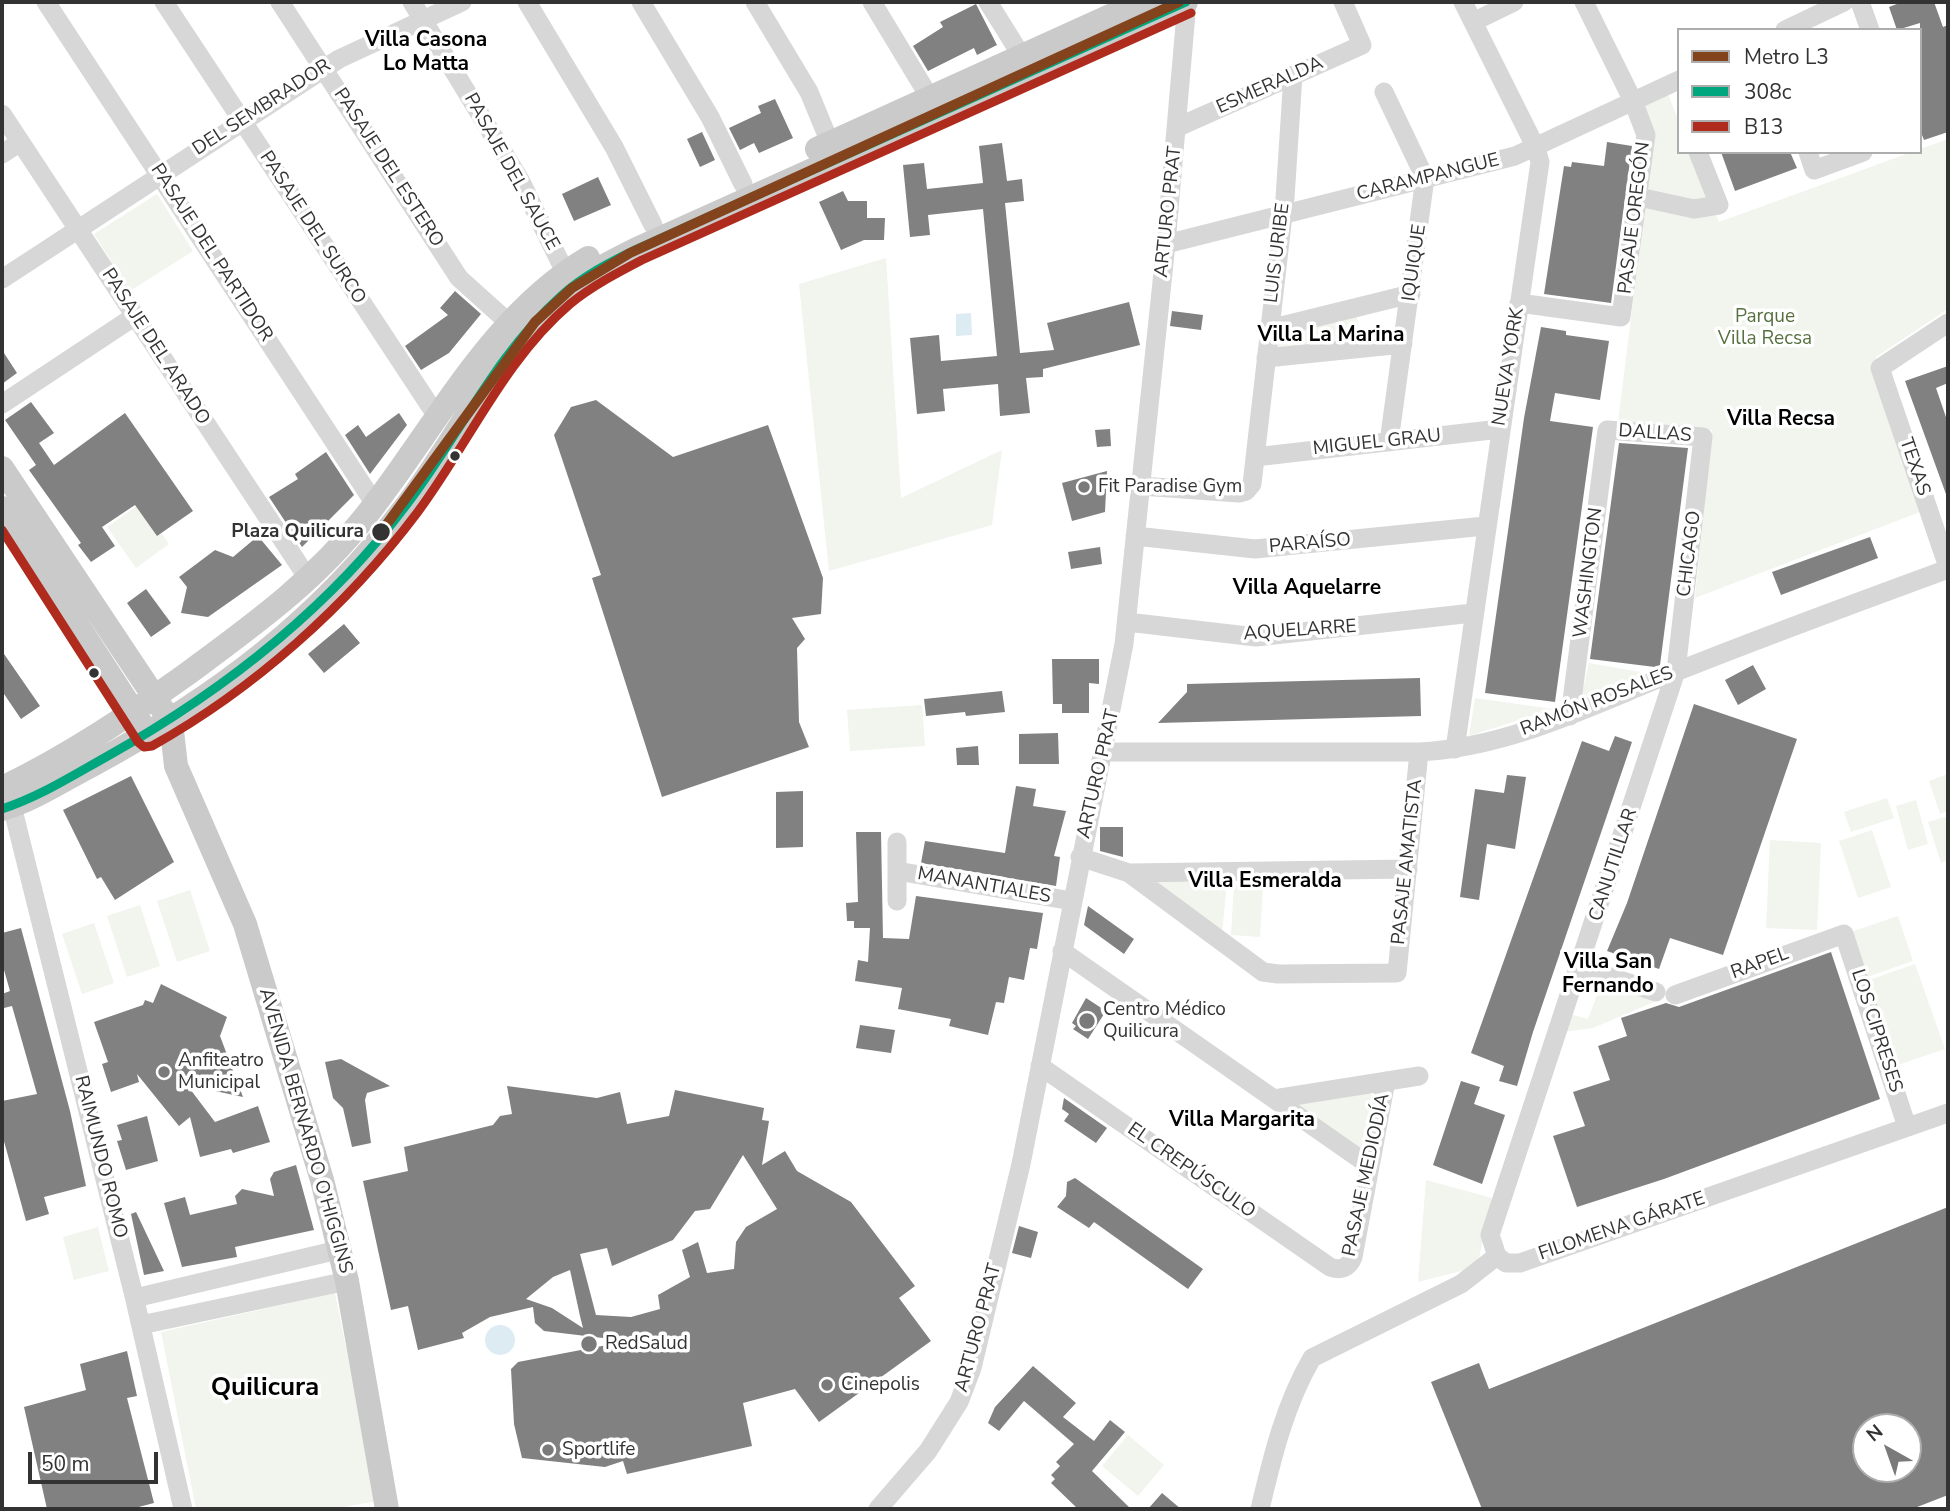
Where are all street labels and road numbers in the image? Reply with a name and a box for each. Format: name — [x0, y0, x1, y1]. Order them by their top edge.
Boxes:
street label: ESMERALDA — [1213, 52, 1327, 120]
street label: DEL SEMBRADOR — [189, 55, 335, 161]
street label: PASAJE DEL ESTERO — [328, 84, 448, 252]
street label: PASAJE DEL SAUCE — [458, 90, 564, 254]
street label: PASAJE OREGÓN — [1614, 141, 1656, 295]
street label: ARTURO PRAT — [1151, 145, 1187, 279]
street label: PASAJE DEL SURCO — [254, 147, 370, 309]
street label: CARAMPANGUE — [1354, 149, 1502, 207]
street label: PASAJE DEL PARTIDOR — [145, 160, 277, 346]
street label: LUIS URIBE — [1261, 202, 1295, 304]
street label: IQUIQUE — [1398, 223, 1432, 303]
street label: PASAJE DEL ARADO — [96, 265, 214, 429]
street label: NUEVA YORK — [1488, 306, 1530, 428]
street label: DALLAS — [1618, 420, 1692, 448]
street label: MIGUEL GRAU — [1312, 425, 1442, 461]
street label: TEXAS — [1893, 435, 1935, 499]
street label: WASHINGTON — [1570, 506, 1608, 640]
street label: CHICAGO — [1673, 510, 1707, 598]
street label: PARAÍSO — [1268, 529, 1352, 559]
street label: AQUELARRE — [1243, 616, 1357, 646]
street label: RAMÓN ROSALES — [1517, 662, 1677, 742]
street label: ARTURO PRAT — [1073, 707, 1125, 841]
street label: PASAJE AMATISTA — [1388, 778, 1428, 946]
street label: CANUTILLAR — [1585, 806, 1643, 924]
street label: MANANTIALES — [915, 863, 1053, 909]
street label: RAPEL — [1728, 943, 1792, 985]
street label: LOS CIPRESES — [1845, 966, 1907, 1096]
street label: AVENIDA BERNARDO O'HIGGINS — [253, 986, 357, 1276]
street label: RAIMUNDO ROMO — [69, 1073, 131, 1241]
street label: PASAJE MEDIODÍA — [1339, 1091, 1395, 1259]
street label: EL CREPÚSCULO — [1123, 1118, 1259, 1224]
street label: FILOMENA GÁRATE — [1536, 1188, 1708, 1266]
street label: ARTURO PRAT — [951, 1261, 1007, 1395]

